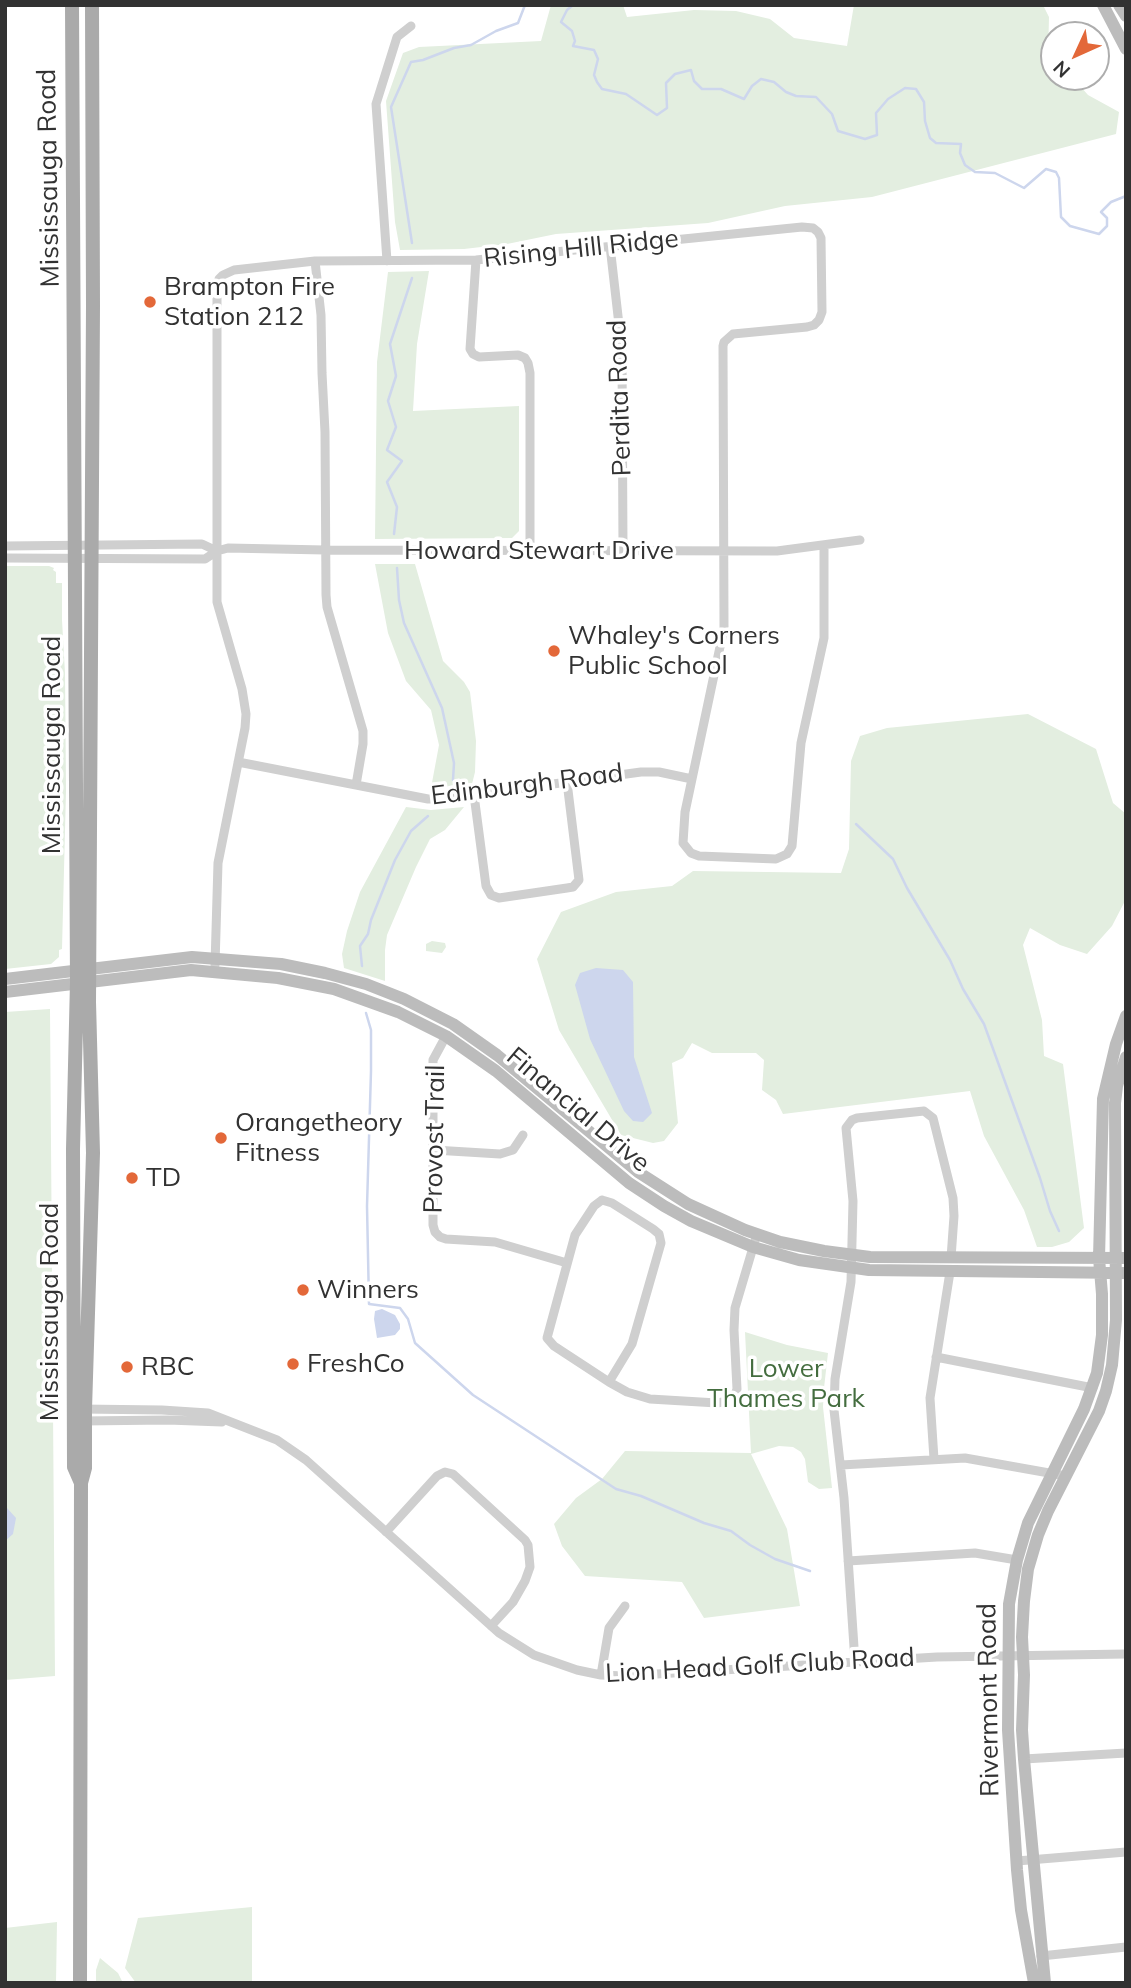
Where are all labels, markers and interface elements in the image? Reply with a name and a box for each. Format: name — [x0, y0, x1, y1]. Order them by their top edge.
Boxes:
north arrow — [1040, 21, 1110, 91]
text: N — [1048, 56, 1075, 83]
street label: Mississauga Road — [31, 68, 67, 288]
street label: Rising Hill Ridge — [482, 223, 680, 275]
place label: Brampton Fire Station 212 — [164, 271, 335, 332]
marker: Brampton Fire Station 212 — [142, 294, 158, 310]
street label: Perdita Road — [602, 319, 638, 477]
street label: Howard Stewart Drive — [404, 535, 674, 567]
place label: Whaley's Corners Public School — [568, 620, 780, 682]
street label: Mississauga Road — [36, 636, 68, 854]
marker: Whaley's Corners Public School — [546, 643, 562, 659]
street label: Edinburgh Road — [429, 758, 625, 812]
street label: Financial Drive — [500, 1041, 656, 1179]
street label: Provost Trail — [418, 1064, 452, 1214]
place label: Orangetheory Fitness — [235, 1107, 402, 1168]
marker: Orangetheory Fitness — [213, 1130, 229, 1146]
place label: TD — [146, 1162, 181, 1194]
marker: TD — [124, 1170, 140, 1186]
street label: Mississauga Road — [34, 1203, 66, 1421]
place label: Winners — [317, 1274, 419, 1306]
marker: Winners — [295, 1282, 311, 1298]
place label: FreshCo — [307, 1348, 405, 1380]
place label: RBC — [141, 1351, 194, 1383]
park label: Lower Thames Park — [707, 1353, 865, 1414]
marker: FreshCo — [285, 1356, 301, 1372]
marker: RBC — [119, 1359, 135, 1375]
street label: Rivermont Road — [972, 1603, 1006, 1797]
street label: Lion Head Golf Club Road — [604, 1642, 916, 1690]

